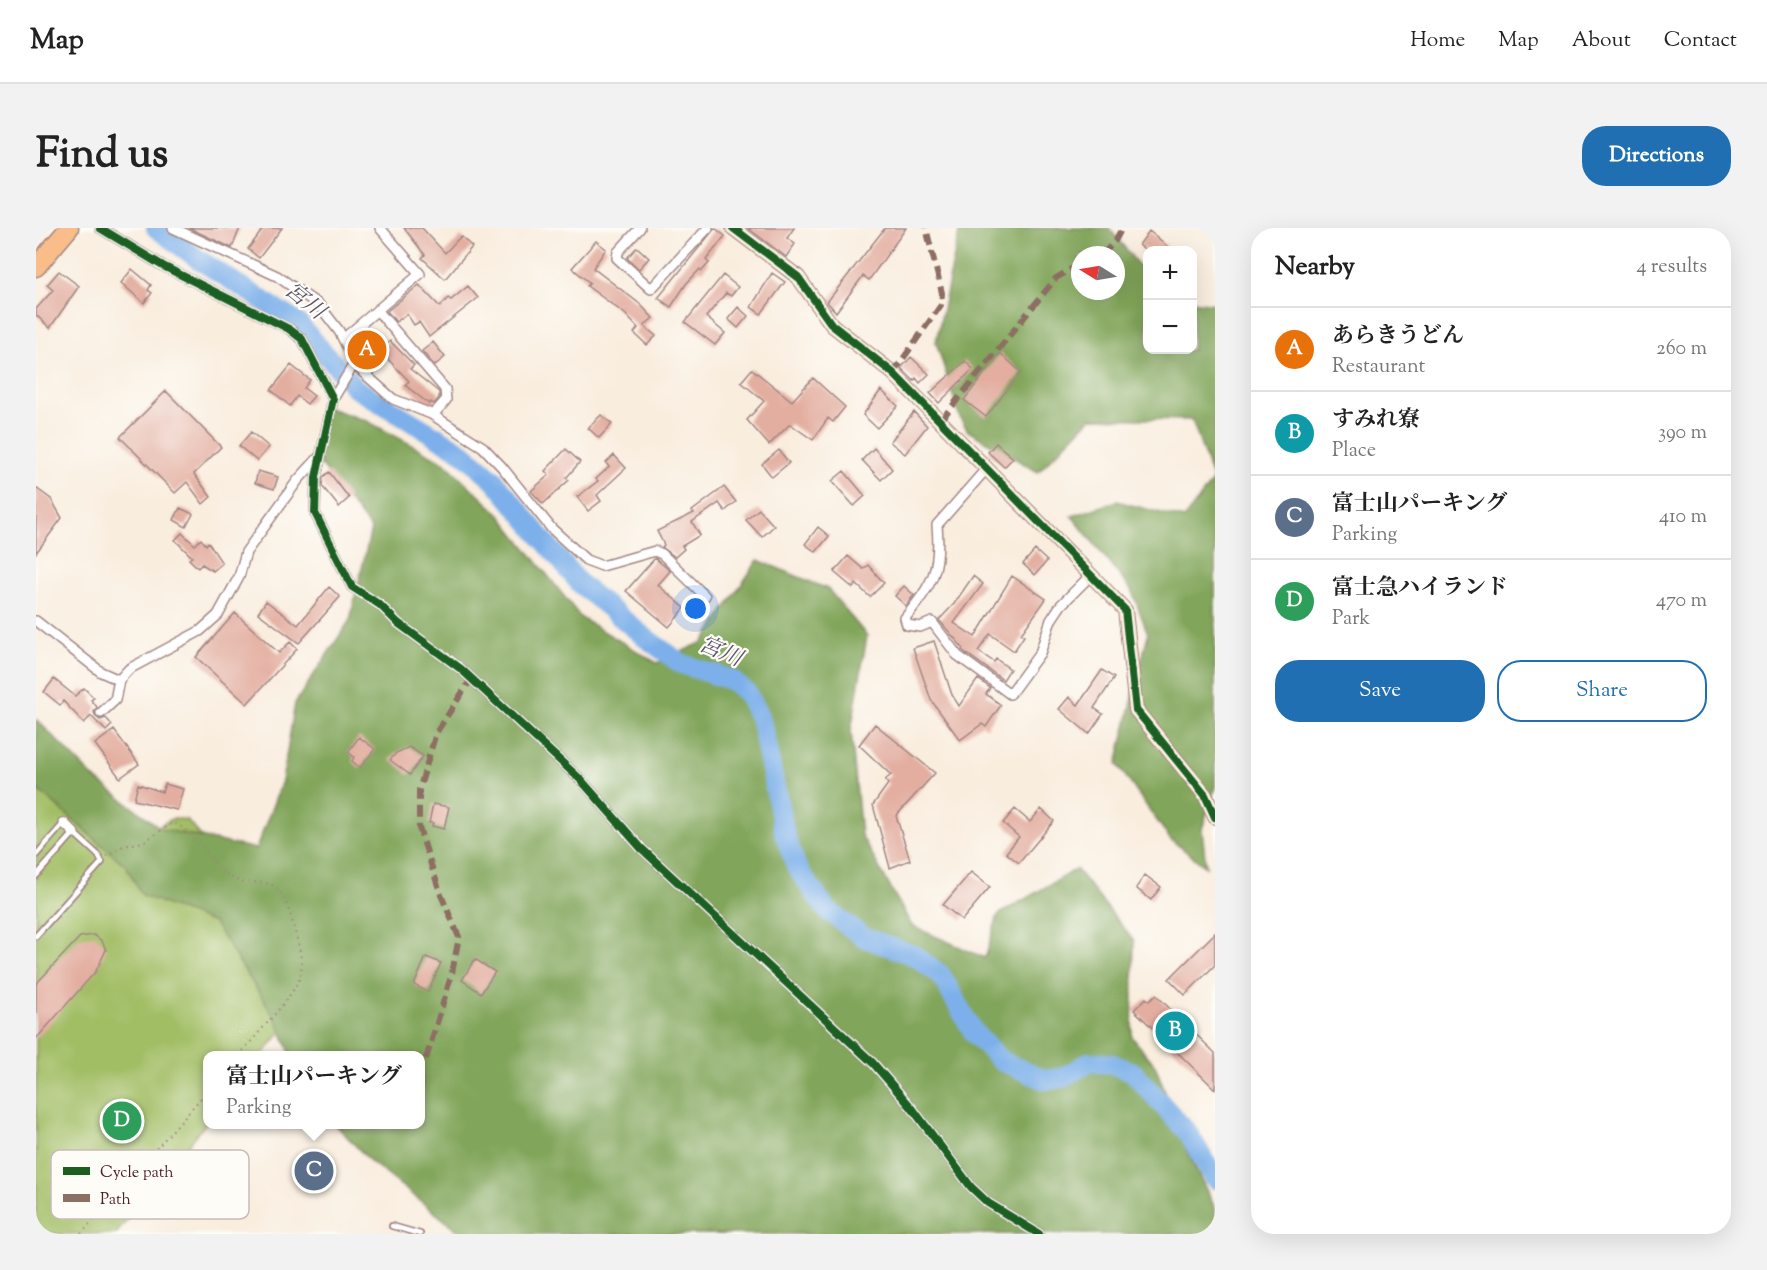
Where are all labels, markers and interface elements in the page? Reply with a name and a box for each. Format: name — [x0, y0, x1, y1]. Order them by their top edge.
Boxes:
text: Map — [30, 21, 84, 61]
text: Home — [1410, 26, 1465, 56]
text: Map — [1498, 26, 1539, 56]
text: About — [1572, 26, 1631, 56]
text: Contact — [1664, 26, 1737, 56]
text: Find us — [36, 126, 168, 186]
button: Directions — [1582, 126, 1731, 186]
north arrow — [1071, 246, 1125, 300]
map controls — [1143, 246, 1197, 354]
button: + — [1143, 246, 1197, 300]
text: Nearby — [1275, 249, 1355, 286]
text: 4 results — [1636, 253, 1707, 282]
water label: 宮川 — [277, 276, 333, 330]
button: − — [1143, 300, 1197, 354]
text: あらきうどん — [1332, 321, 1464, 353]
pin: A — [348, 328, 386, 372]
text: A — [1286, 335, 1303, 364]
text: 260 m — [1656, 335, 1707, 364]
text: Restaurant — [1332, 353, 1425, 382]
text: すみれ寮 — [1332, 405, 1420, 437]
text: B — [1288, 419, 1301, 448]
text: 390 m — [1658, 419, 1707, 448]
text: Place — [1332, 437, 1376, 466]
text: 富士山パーキング — [1332, 489, 1507, 521]
text: C — [1286, 503, 1303, 532]
text: 410 m — [1659, 503, 1707, 532]
text: Parking — [1332, 521, 1397, 550]
text: 富士急ハイランド — [1332, 573, 1508, 605]
text: D — [1287, 587, 1302, 616]
text: 470 m — [1656, 587, 1707, 616]
your location — [681, 594, 710, 623]
text: Park — [1332, 605, 1370, 634]
water label: 宮川 — [693, 630, 748, 677]
button: Save — [1275, 660, 1485, 722]
button: Share — [1497, 660, 1707, 722]
pin: B — [1156, 1008, 1194, 1054]
popup — [203, 1051, 425, 1129]
text: 富士山パーキング — [226, 1062, 402, 1094]
text: Parking — [226, 1094, 292, 1123]
pin: D — [102, 1098, 142, 1144]
pin: C — [294, 1148, 334, 1194]
legend — [51, 1150, 249, 1219]
text: Cycle path — [100, 1162, 174, 1185]
text: Path — [100, 1189, 131, 1212]

